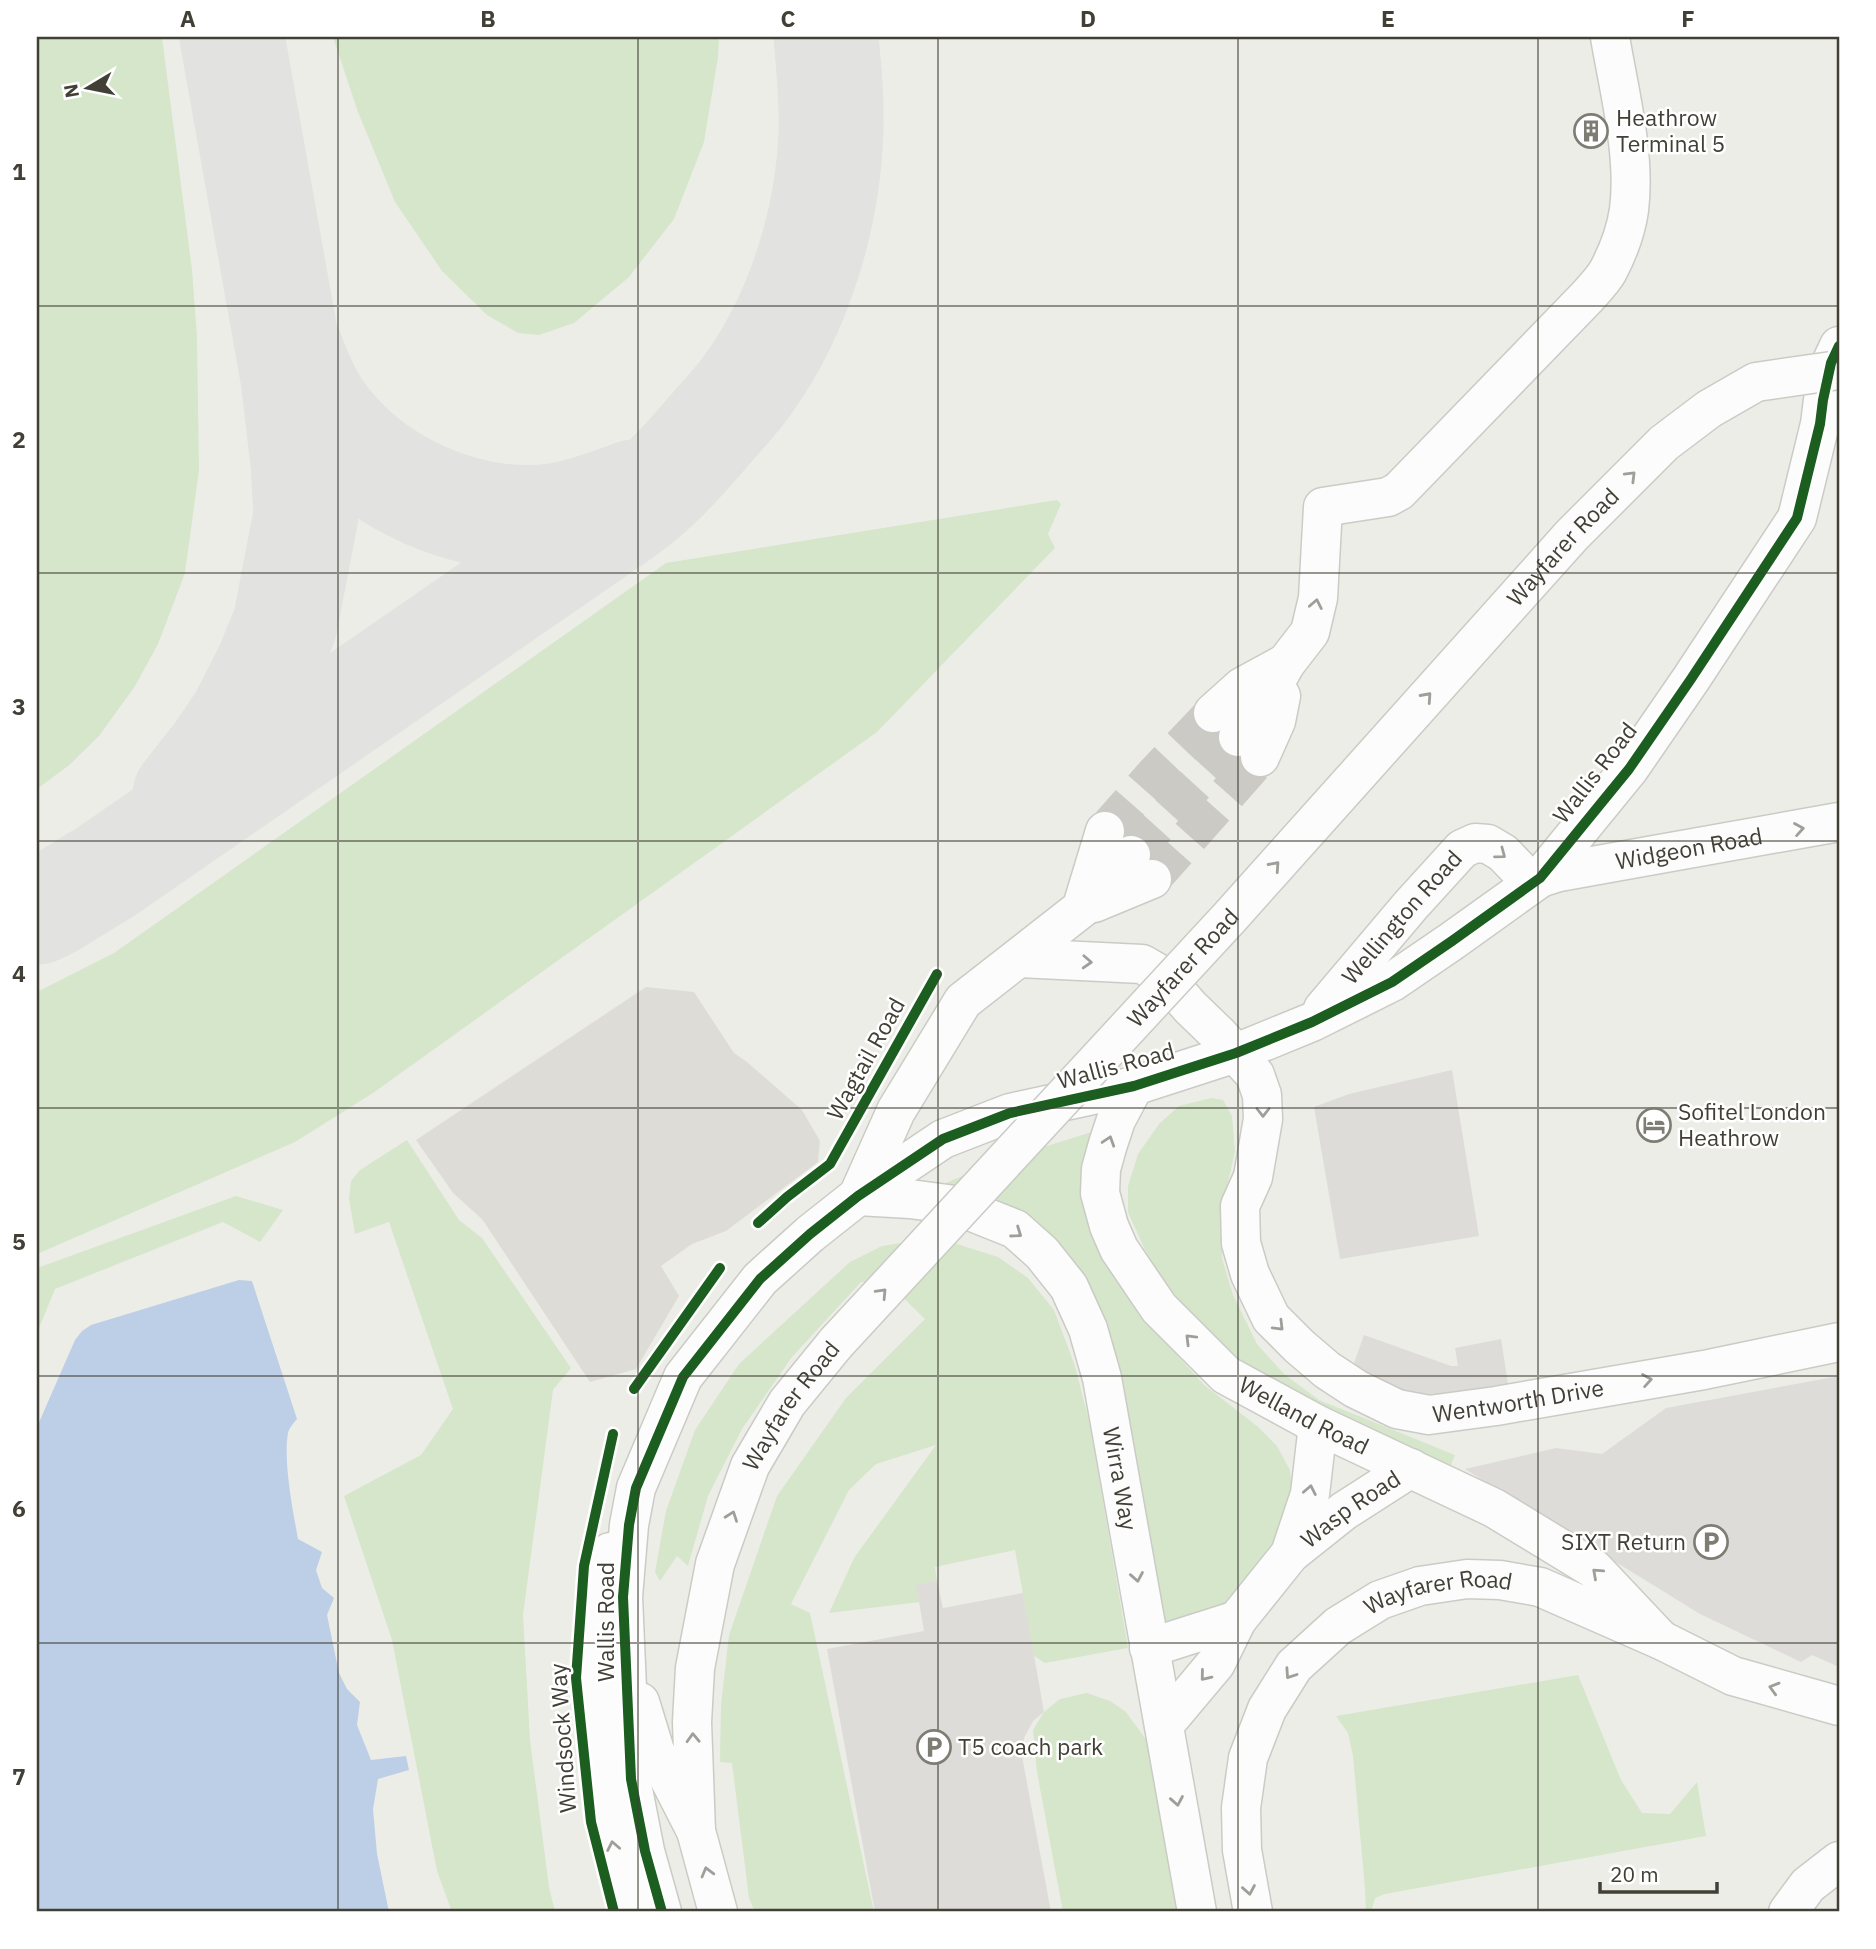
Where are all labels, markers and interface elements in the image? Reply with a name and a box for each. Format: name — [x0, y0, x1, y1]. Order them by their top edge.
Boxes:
text: A — [180, 3, 196, 33]
text: B — [480, 3, 496, 33]
text: C — [781, 3, 796, 33]
text: D — [1080, 3, 1096, 33]
text: E — [1381, 3, 1395, 33]
text: F — [1681, 3, 1695, 33]
north arrow — [52, 52, 122, 122]
text: N — [58, 82, 84, 100]
place label: Heathrow Terminal 5 — [1616, 102, 1725, 158]
building icon: Heathrow Terminal 5 — [1572, 112, 1610, 150]
text: 1 — [12, 156, 26, 186]
text: 2 — [12, 424, 26, 454]
one-way arrow — [1623, 471, 1636, 484]
street label: Wayfarer Road — [1500, 481, 1625, 612]
one-way arrow — [1308, 598, 1323, 610]
text: 3 — [12, 691, 26, 721]
one-way arrow — [1419, 692, 1431, 705]
street label: Wallis Road — [1545, 716, 1643, 829]
street label: Widgeon Road — [1613, 820, 1765, 876]
one-way arrow — [1793, 822, 1805, 837]
street label: Wellington Road — [1335, 843, 1468, 990]
one-way arrow — [1493, 845, 1506, 858]
one-way arrow — [1267, 861, 1279, 874]
street label: Wayfarer Road — [1120, 901, 1245, 1033]
one-way arrow — [1081, 955, 1092, 970]
text: 4 — [12, 958, 26, 988]
street label: Wagtail Road — [819, 992, 911, 1125]
street label: Wallis Road — [1054, 1035, 1178, 1095]
place label: Sofitel London Heathrow — [1678, 1096, 1826, 1152]
hotel icon: Sofitel London Heathrow — [1635, 1106, 1673, 1144]
one-way arrow — [1255, 1107, 1270, 1118]
one-way arrow — [1101, 1135, 1115, 1147]
one-way arrow — [1010, 1225, 1022, 1237]
text: 5 — [12, 1226, 26, 1256]
one-way arrow — [873, 1288, 886, 1301]
one-way arrow — [1271, 1318, 1284, 1331]
street label: Wayfarer Road — [735, 1334, 846, 1476]
one-way arrow — [1185, 1334, 1198, 1347]
street label: Welland Road — [1234, 1369, 1374, 1461]
street label: Wentworth Drive — [1431, 1372, 1606, 1428]
one-way arrow — [1641, 1373, 1653, 1388]
street label: Wirra Way — [1097, 1424, 1145, 1533]
street label: Wasp Road — [1294, 1463, 1406, 1554]
one-way arrow — [1301, 1484, 1316, 1496]
text: 6 — [12, 1493, 26, 1523]
one-way arrow — [724, 1510, 738, 1522]
parking icon: SIXT Return — [1692, 1523, 1730, 1561]
place label: SIXT Return — [1561, 1526, 1686, 1556]
street label: Wallis Road — [590, 1562, 620, 1682]
street label: Wayfarer Road — [1358, 1562, 1515, 1621]
one-way arrow — [1592, 1569, 1605, 1581]
one-way arrow — [1129, 1571, 1144, 1583]
street label: Windsock Way — [542, 1662, 582, 1814]
one-way arrow — [1286, 1666, 1298, 1679]
one-way arrow — [1201, 1668, 1214, 1680]
one-way arrow — [1768, 1681, 1780, 1696]
parking icon: T5 coach park — [915, 1728, 953, 1766]
place label: T5 coach park — [958, 1731, 1103, 1761]
one-way arrow — [685, 1732, 700, 1743]
text: 7 — [12, 1761, 26, 1791]
one-way arrow — [1169, 1795, 1184, 1807]
one-way arrow — [607, 1840, 622, 1852]
scale bar — [1600, 1851, 1717, 1895]
text: 20 m — [1610, 1860, 1659, 1888]
one-way arrow — [701, 1866, 715, 1878]
one-way arrow — [1241, 1884, 1256, 1896]

